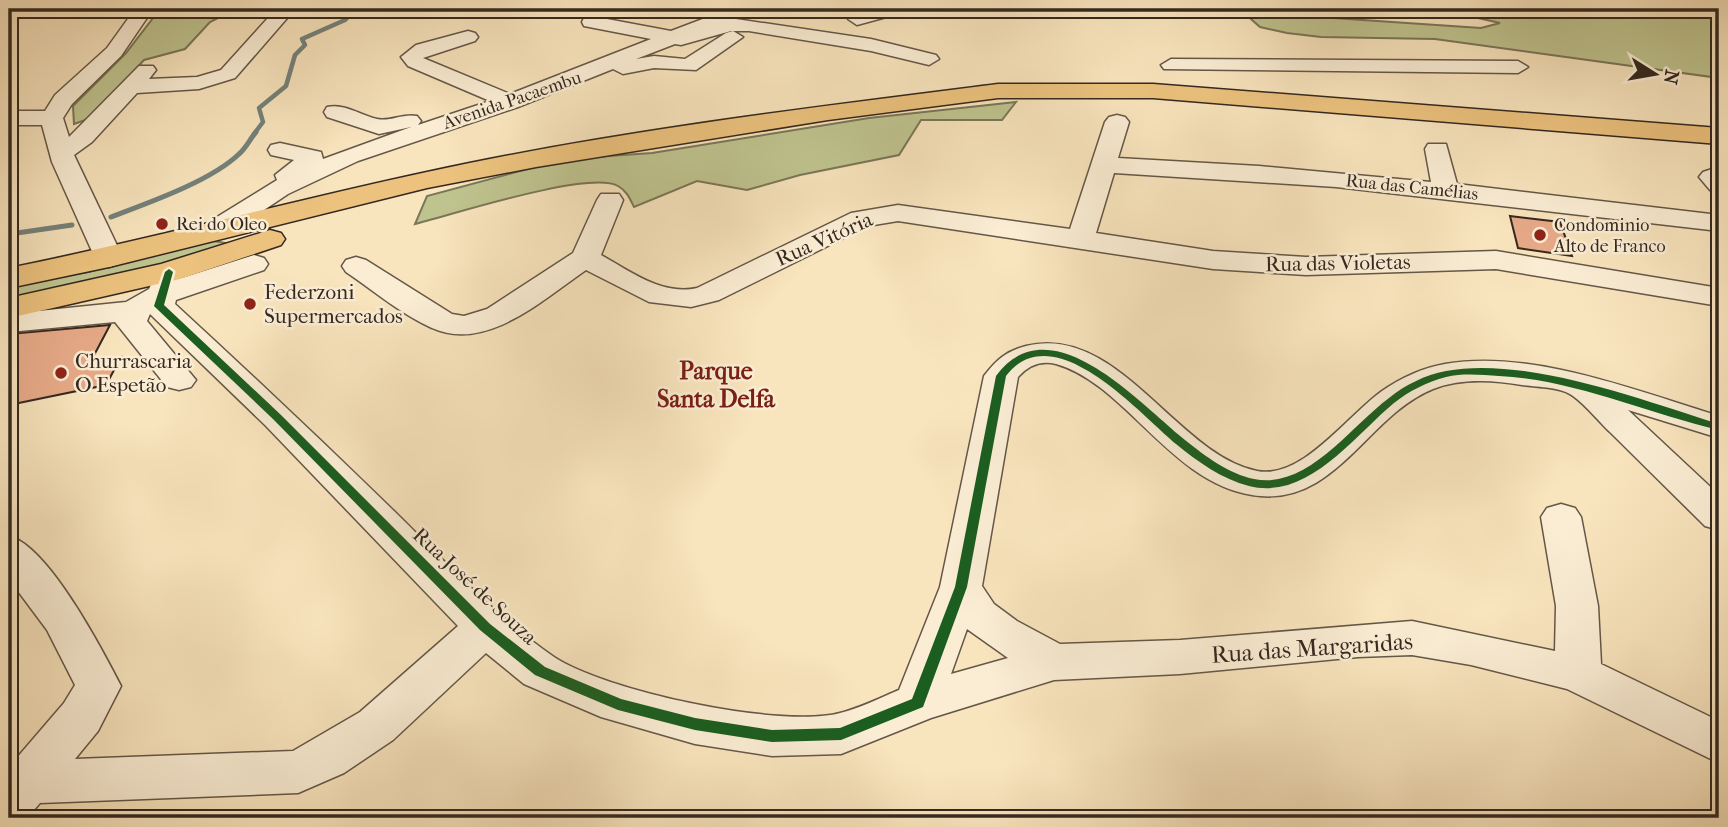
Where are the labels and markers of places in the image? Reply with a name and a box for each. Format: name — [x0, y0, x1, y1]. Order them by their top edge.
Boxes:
place label: Rei do Oleo — [176, 214, 267, 235]
place label: Condominio Alto de Franco — [1553, 215, 1666, 257]
marker: Rei do Oleo — [154, 216, 170, 232]
marker: Condominio Alto de Franco — [1532, 227, 1548, 243]
place label: Federzoni Supermercados — [264, 280, 403, 328]
marker: Federzoni Supermercados — [242, 296, 258, 312]
place label: Churrascaria O Espetão — [75, 349, 192, 397]
marker: Churrascaria O Espetão — [53, 365, 69, 381]

